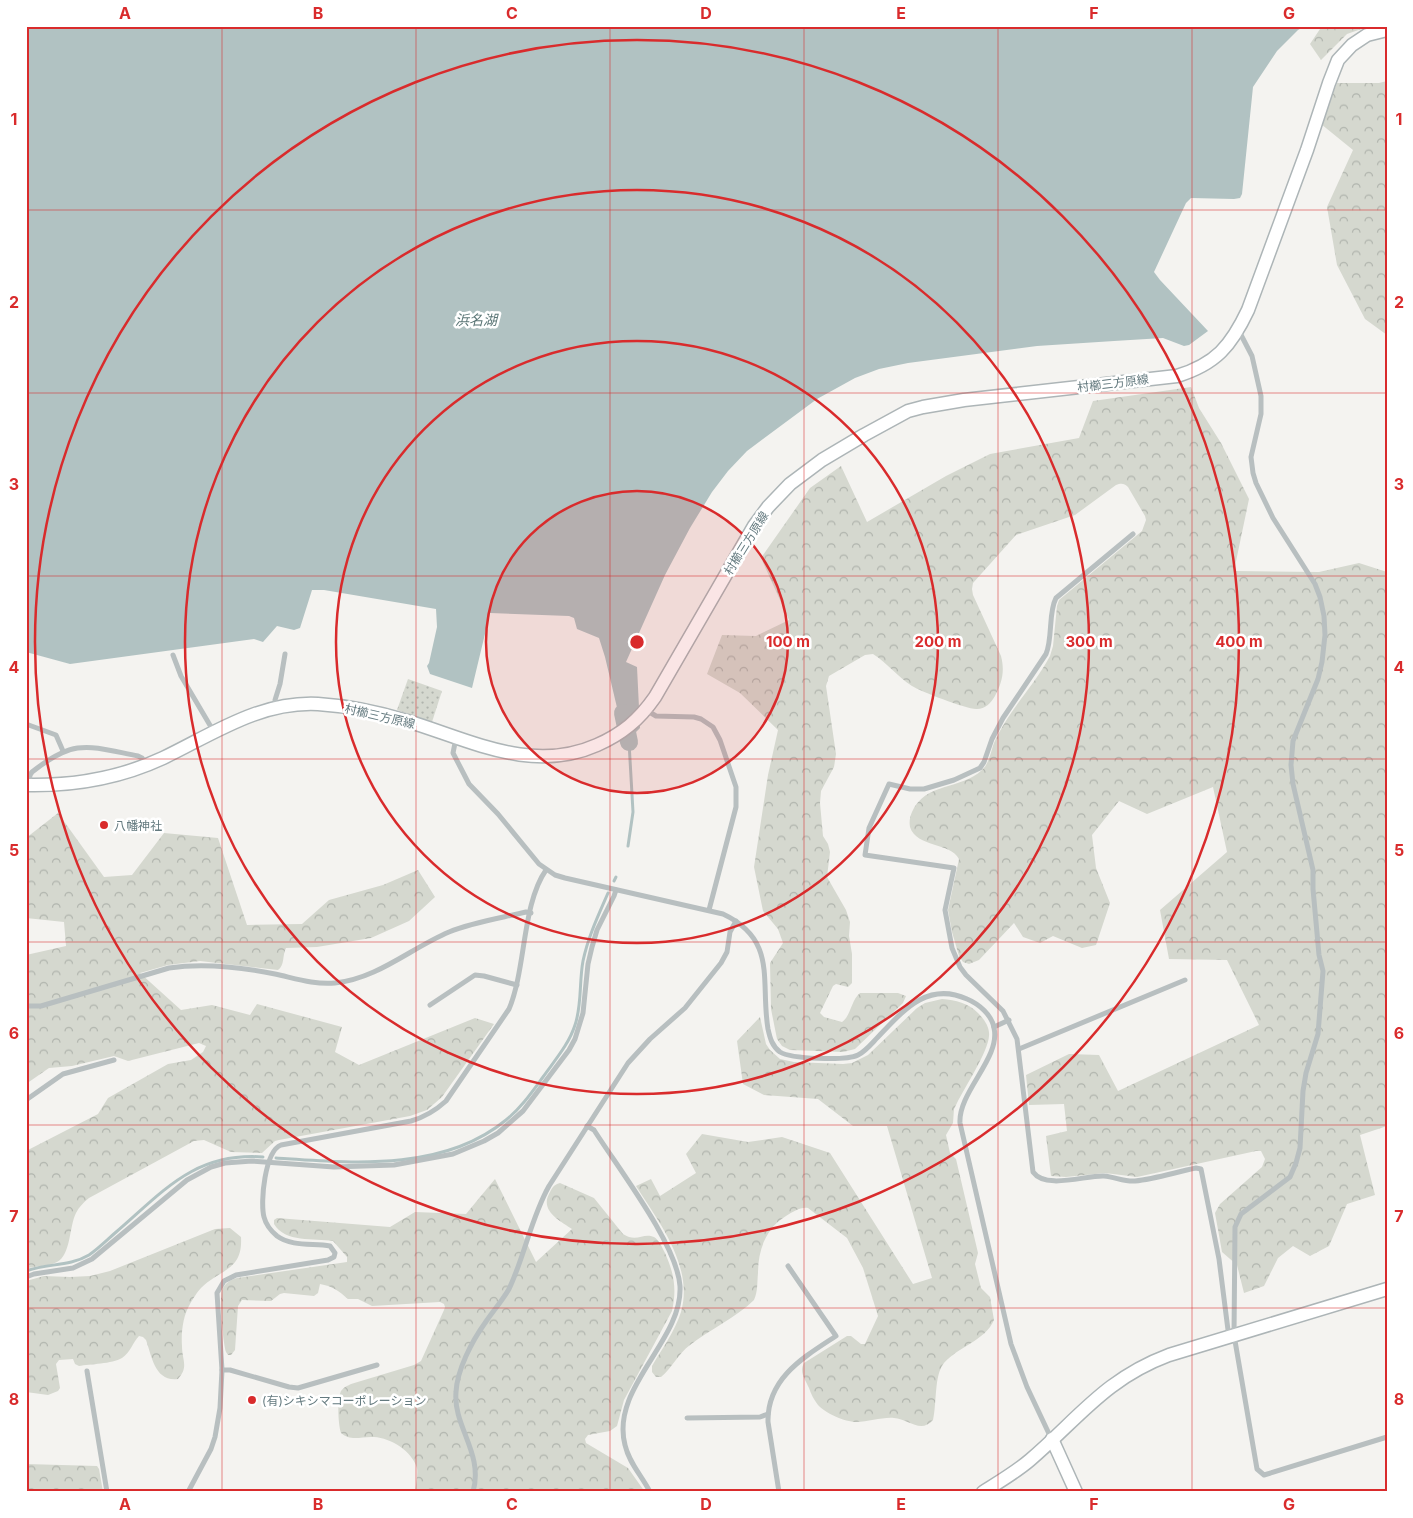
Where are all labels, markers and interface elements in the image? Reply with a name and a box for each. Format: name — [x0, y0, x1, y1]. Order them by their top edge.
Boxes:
text: A — [119, 3, 131, 23]
text: B — [313, 3, 323, 23]
text: C — [506, 3, 518, 23]
text: D — [700, 3, 712, 23]
text: E — [896, 3, 906, 23]
text: F — [1089, 3, 1099, 23]
text: G — [1283, 3, 1295, 23]
text: 1 — [11, 109, 17, 129]
text: 1 — [1396, 109, 1402, 129]
text: 2 — [9, 292, 19, 312]
text: 2 — [1394, 292, 1404, 312]
water label: 浜名湖 — [455, 311, 499, 328]
street label: 村櫛三方原線 — [1076, 371, 1150, 395]
text: 3 — [9, 474, 19, 494]
text: 3 — [1394, 474, 1404, 494]
street label: 村櫛三方原線 — [721, 508, 771, 578]
text: 100 m — [766, 632, 810, 651]
text: 200 m — [915, 632, 961, 651]
text: 300 m — [1065, 632, 1113, 651]
text: 400 m — [1215, 632, 1263, 651]
centre of rings — [628, 633, 646, 651]
text: 4 — [9, 657, 20, 677]
text: 4 — [1394, 657, 1405, 677]
street label: 村櫛三方原線 — [343, 701, 417, 731]
place label: 八幡神社 — [114, 818, 162, 833]
marker: 八幡神社 — [98, 819, 110, 831]
text: 5 — [9, 840, 19, 860]
text: 5 — [1394, 840, 1404, 860]
text: 6 — [9, 1023, 19, 1043]
text: 6 — [1394, 1023, 1404, 1043]
text: 7 — [9, 1206, 19, 1226]
text: 7 — [1394, 1206, 1404, 1226]
text: 8 — [9, 1389, 19, 1409]
text: 8 — [1394, 1389, 1404, 1409]
place label: (有)シキシマコーポレーション — [262, 1393, 427, 1408]
marker: (有)シキシマコーポレーション — [246, 1394, 258, 1406]
text: A — [119, 1494, 131, 1514]
text: B — [313, 1494, 323, 1514]
text: C — [506, 1494, 518, 1514]
text: D — [700, 1494, 712, 1514]
text: E — [896, 1494, 906, 1514]
text: F — [1089, 1494, 1099, 1514]
text: G — [1283, 1494, 1295, 1514]

